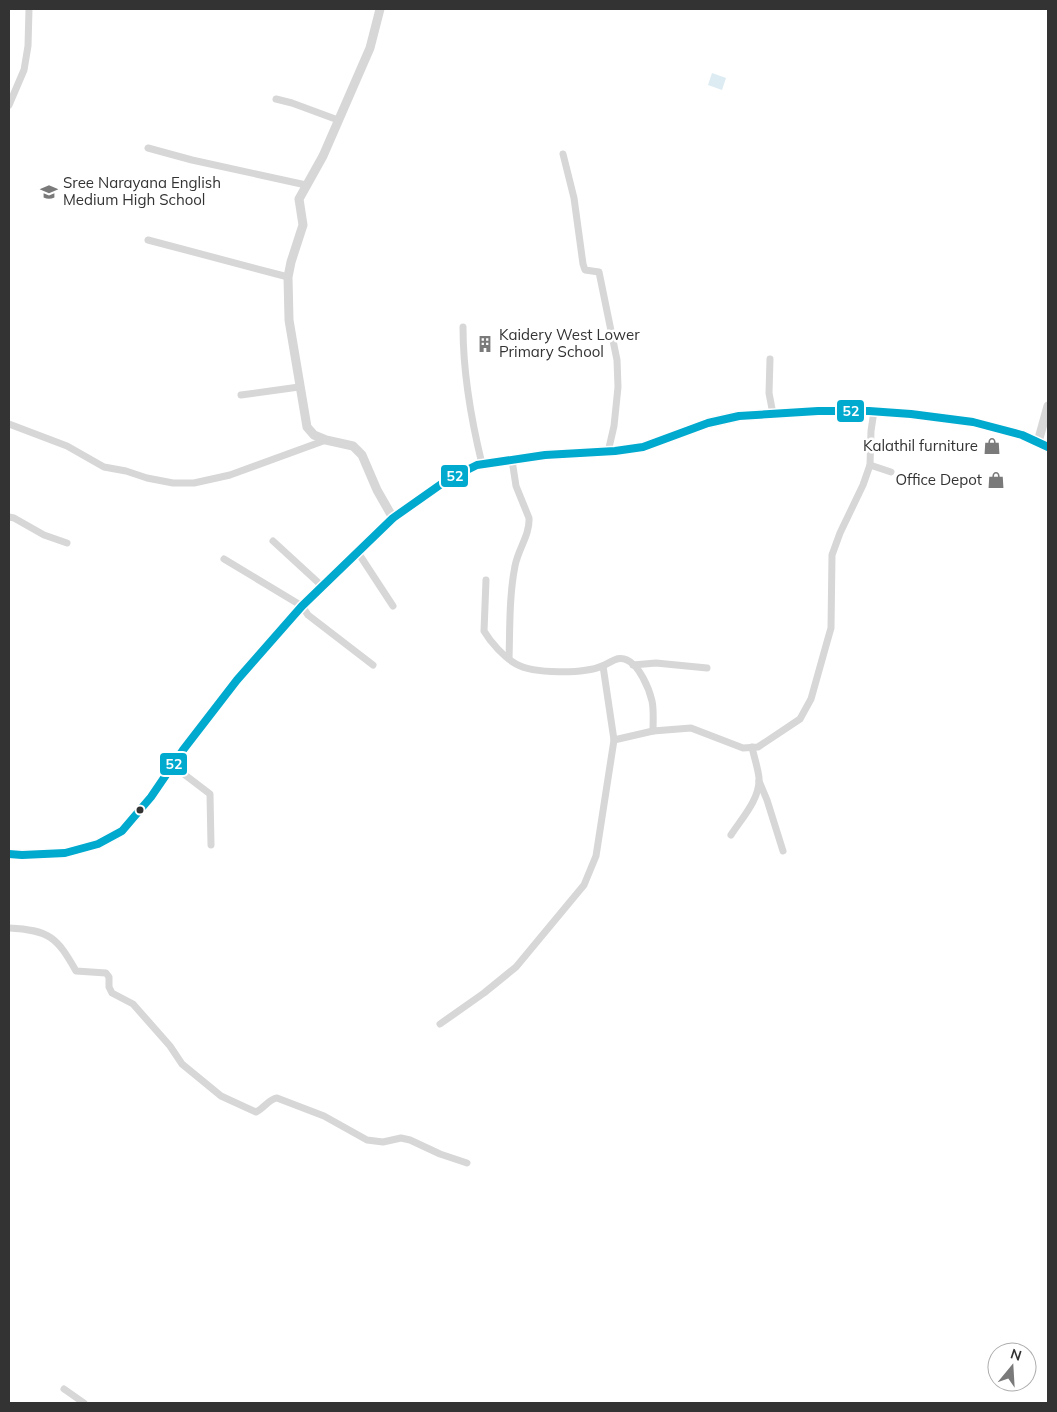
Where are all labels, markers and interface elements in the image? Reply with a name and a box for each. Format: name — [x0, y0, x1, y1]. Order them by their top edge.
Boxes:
place label: Sree Narayana English Medium High School — [63, 173, 221, 209]
school or university icon: Sree Narayana English Medium High School — [39, 182, 59, 202]
place label: Kaidery West Lower Primary School — [499, 325, 640, 361]
building icon: Kaidery West Lower Primary School — [475, 334, 495, 354]
line badge: 52 — [836, 399, 865, 423]
text: 52 — [843, 402, 859, 420]
place label: Kalathil furniture — [863, 436, 978, 455]
shop icon: Kalathil furniture — [982, 436, 1002, 456]
line badge: 52 — [440, 464, 469, 488]
text: 52 — [447, 467, 463, 485]
place label: Office Depot — [896, 470, 982, 489]
shop icon: Office Depot — [986, 470, 1006, 490]
line badge: 52 — [159, 752, 188, 776]
text: 52 — [166, 755, 182, 773]
unlabelled marker — [135, 805, 145, 815]
north arrow — [987, 1342, 1037, 1392]
text: N — [1008, 1344, 1024, 1365]

